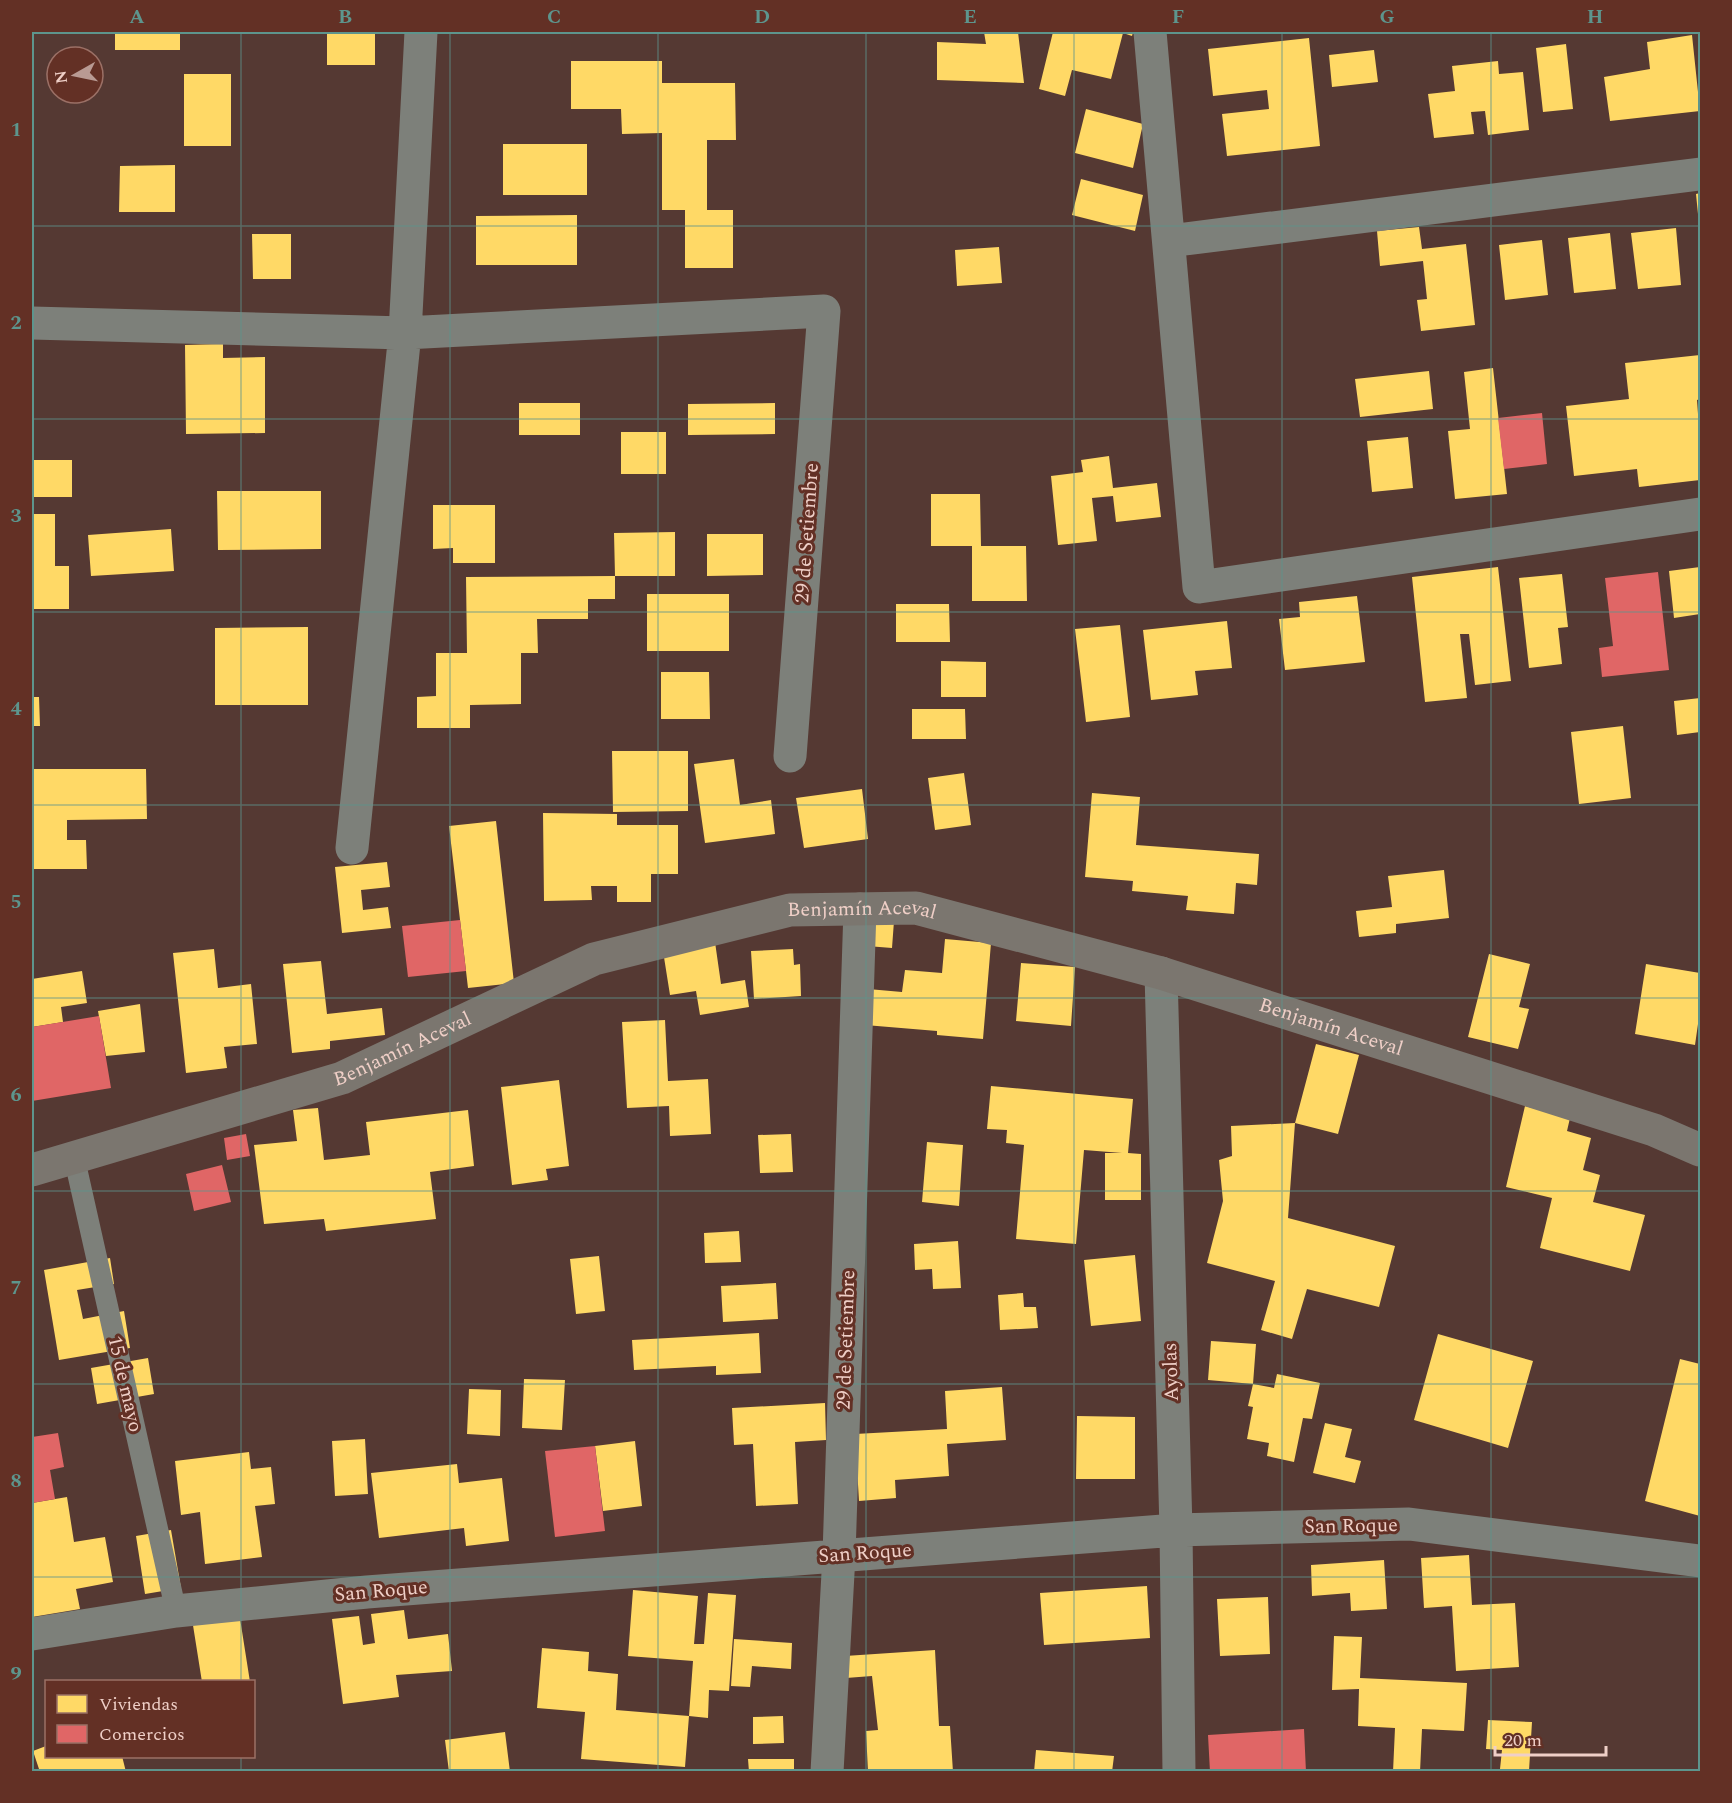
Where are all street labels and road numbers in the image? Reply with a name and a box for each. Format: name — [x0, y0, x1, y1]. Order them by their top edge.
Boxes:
street label: 29 de Setiembre — [787, 462, 827, 604]
street label: Benjamín Aceval — [787, 892, 940, 928]
street label: Benjamín Aceval — [1255, 990, 1407, 1064]
street label: Benjamín Aceval — [330, 1004, 476, 1095]
street label: 29 de Setiembre — [829, 1269, 863, 1411]
street label: 15 de mayo — [99, 1333, 151, 1435]
street label: Ayolas — [1155, 1342, 1187, 1402]
street label: San Roque — [1304, 1510, 1398, 1542]
street label: San Roque — [817, 1535, 913, 1571]
street label: San Roque — [333, 1572, 429, 1610]

